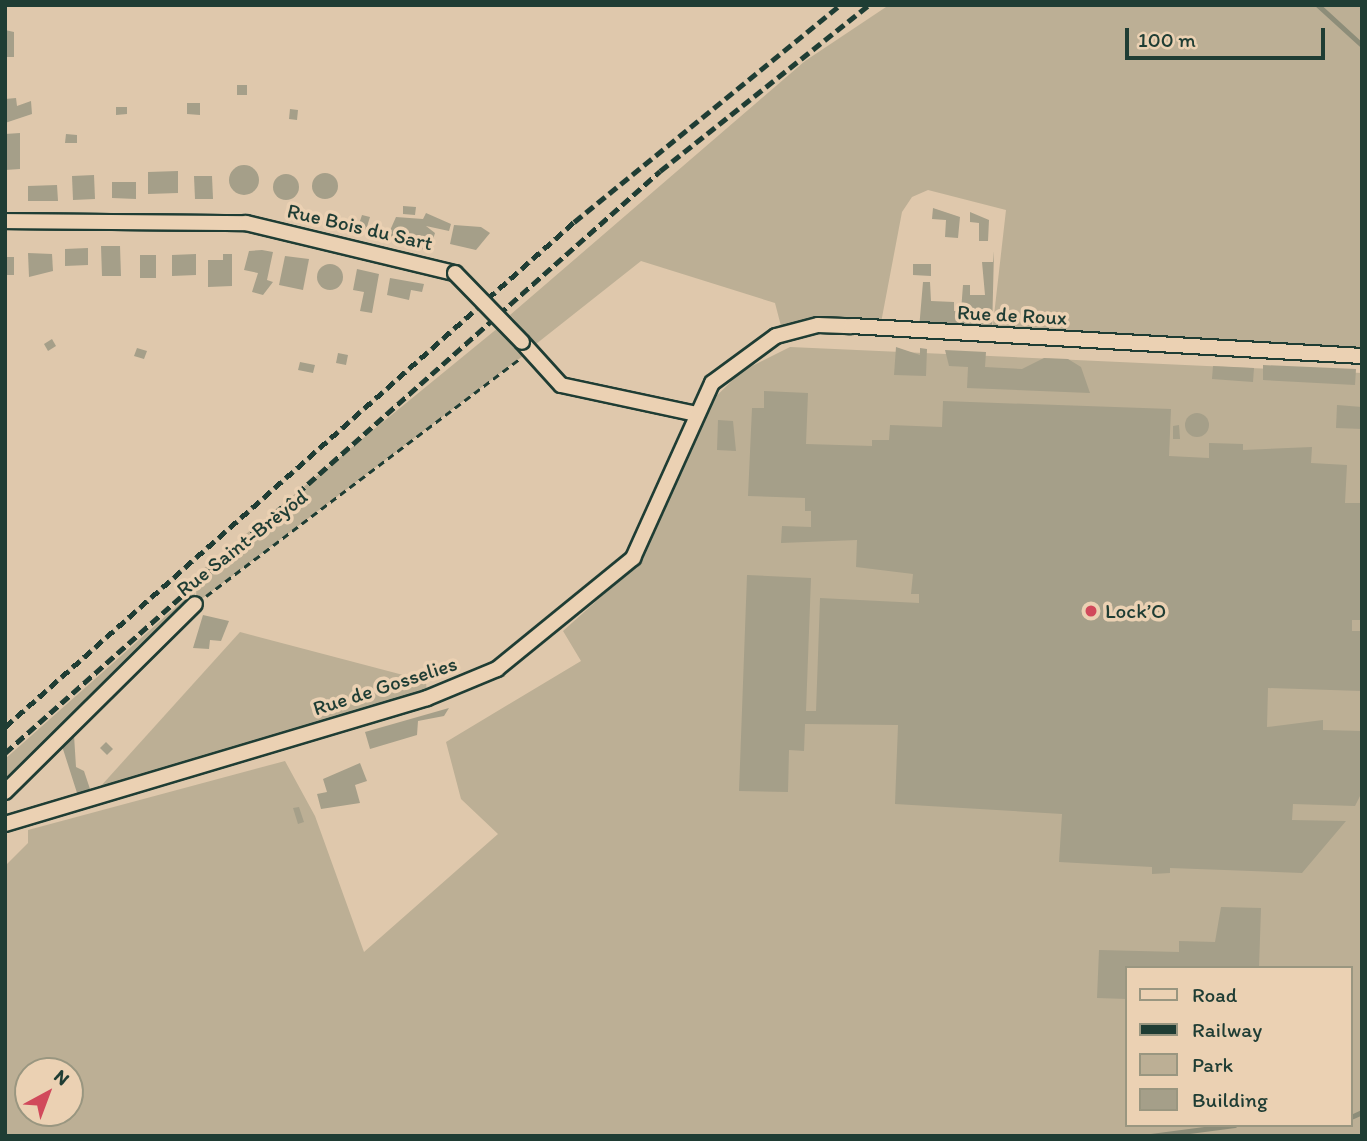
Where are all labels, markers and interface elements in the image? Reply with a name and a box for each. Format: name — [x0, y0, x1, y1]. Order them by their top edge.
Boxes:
scale bar — [1129, 14, 1328, 58]
text: 100 m — [1138, 27, 1196, 52]
street label: Rue Bois du Sart — [284, 198, 436, 256]
street label: Rue de Roux — [956, 300, 1068, 330]
street label: Rue Saint-Brèyôd — [172, 484, 312, 602]
place label: Lock’O — [1105, 598, 1166, 624]
marker: Lock’O — [1083, 603, 1099, 619]
street label: Rue de Gosselies — [310, 651, 460, 721]
legend — [1126, 966, 1353, 1127]
text: Road — [1192, 982, 1237, 1007]
text: Railway — [1192, 1017, 1262, 1042]
text: Park — [1192, 1052, 1233, 1077]
north arrow — [14, 1057, 84, 1127]
text: N — [49, 1064, 74, 1090]
text: Building — [1192, 1087, 1268, 1112]

